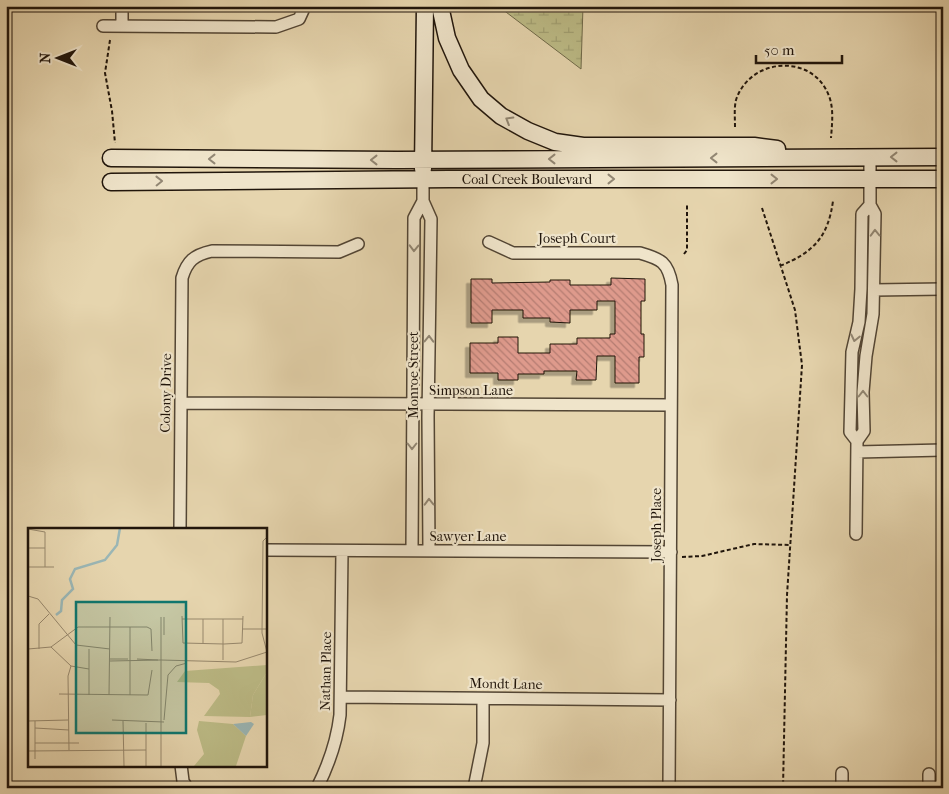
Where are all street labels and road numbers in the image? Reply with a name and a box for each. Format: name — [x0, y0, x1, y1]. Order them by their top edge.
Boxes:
street label: Coal Creek Boulevard — [462, 171, 593, 188]
street label: Joseph Court — [537, 230, 616, 247]
street label: Monroe Street — [405, 331, 422, 419]
street label: Colony Drive — [157, 353, 175, 433]
street label: Simpson Lane — [429, 382, 513, 399]
street label: Joseph Place — [648, 488, 665, 563]
street label: Sawyer Lane — [430, 528, 506, 545]
street label: Nathan Place — [317, 631, 335, 711]
street label: Mondt Lane — [469, 675, 543, 693]

